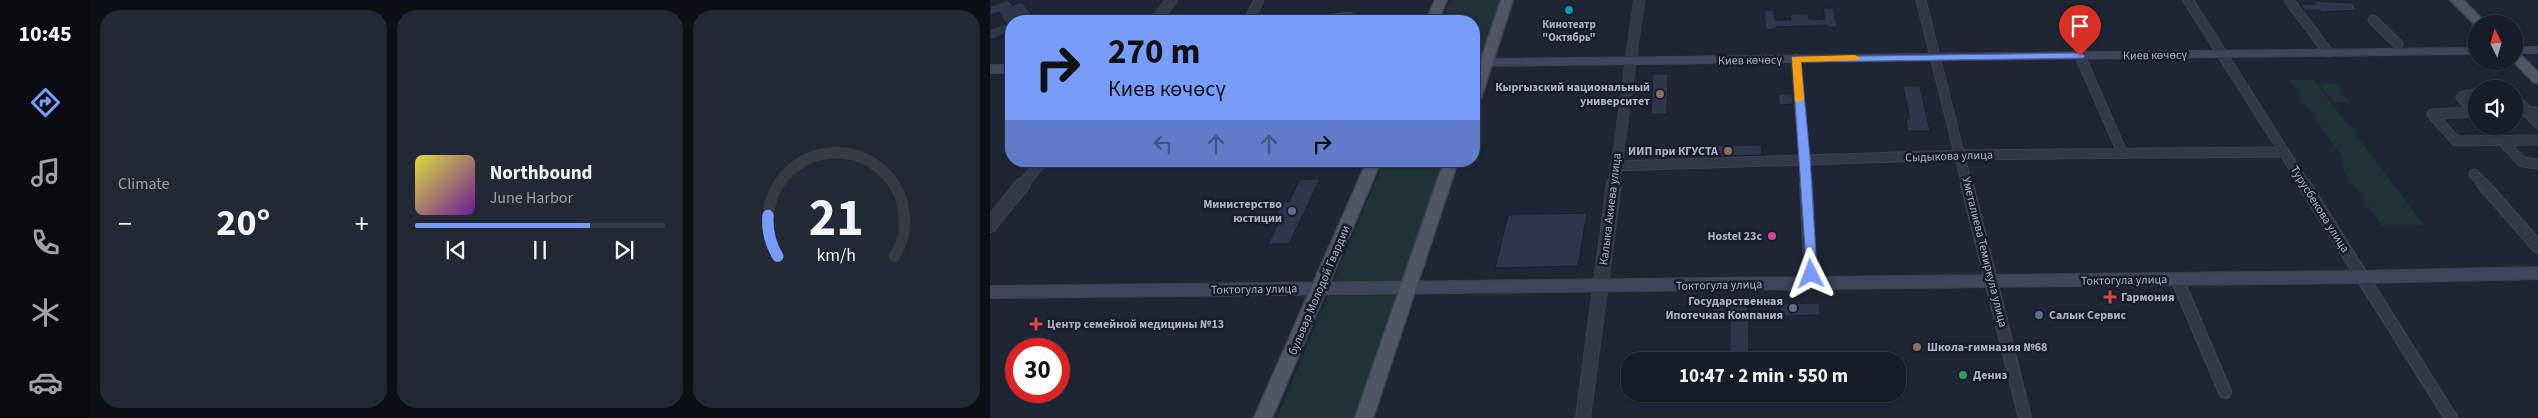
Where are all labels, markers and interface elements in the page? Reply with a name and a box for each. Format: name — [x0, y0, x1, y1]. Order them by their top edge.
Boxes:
marker: Кинотеатр "Октябрь" — [1563, 4, 1575, 16]
pin — [2059, 5, 2101, 56]
icon: arrive — [2066, 12, 2094, 40]
north arrow — [2468, 15, 2522, 70]
map controls — [2468, 15, 2523, 135]
place label: Кинотеатр "Октябрь" — [1542, 17, 1596, 45]
text: 10:45 — [18, 18, 72, 50]
text: 270 m — [1108, 27, 1200, 77]
icon: right — [1025, 35, 1090, 100]
street label: Киев көчөсү — [2123, 46, 2188, 65]
street label: Киев көчөсү — [1718, 51, 1783, 70]
text: Киев көчөсү — [1108, 73, 1226, 105]
place label: Кыргызский национальный университет — [1495, 79, 1650, 110]
button: sound — [2468, 80, 2523, 135]
icon: directions — [28, 85, 63, 120]
marker: Кыргызский национальный университет — [1654, 88, 1666, 100]
icon: left — [1149, 130, 1177, 158]
icon: ahead — [1202, 130, 1230, 158]
icon: ahead — [1255, 130, 1283, 158]
icon: right — [1308, 130, 1336, 158]
place label: ИИП при КГУСТА — [1628, 143, 1718, 160]
marker: ИИП при КГУСТА — [1722, 145, 1734, 157]
street label: Сыдыкова улица — [1905, 146, 1993, 167]
street label: Калыка Акиева улица — [1595, 152, 1626, 266]
icon: music — [28, 155, 63, 190]
text: Northbound — [490, 160, 593, 187]
street label: Турусбекова улица — [2286, 162, 2353, 256]
text: Climate — [118, 173, 169, 195]
street label: Уметалиева Темиркула улица — [1958, 175, 2011, 329]
text: 21 — [809, 182, 864, 256]
text: June Harbor — [490, 187, 573, 209]
text: 20° — [216, 196, 270, 250]
place label: Министерство юстиции — [1203, 196, 1282, 227]
text: − — [118, 204, 132, 244]
text: + — [355, 204, 369, 244]
marker: Министерство юстиции — [1286, 205, 1298, 217]
street label: бульвар Молодой Гвардии — [1284, 223, 1355, 358]
icon: phone — [28, 225, 63, 260]
place label: Hostel 23c — [1708, 228, 1762, 245]
marker: Hostel 23c — [1766, 230, 1778, 242]
icon: previous — [442, 236, 470, 264]
icon: pause — [526, 236, 554, 264]
icon: next — [610, 236, 638, 264]
text: km/h — [817, 243, 856, 268]
position arrow — [1784, 247, 1836, 299]
street label: Токтогула улица — [2081, 271, 2167, 290]
street label: Токтогула улица — [1676, 276, 1762, 295]
street label: Токтогула улица — [1211, 280, 1297, 299]
place label: Гармония — [2121, 289, 2175, 306]
marker: Гармония — [2103, 290, 2117, 304]
place label: Государственная Ипотечная Компания — [1665, 293, 1783, 324]
icon: climate — [28, 295, 63, 330]
marker: Государственная Ипотечная Компания — [1787, 302, 1799, 314]
place label: Салык Сервис — [2049, 307, 2126, 324]
marker: Салык Сервис — [2033, 309, 2045, 321]
place label: Центр семейной медицины №13 — [1047, 316, 1224, 333]
marker: Центр семейной медицины №13 — [1029, 317, 1043, 331]
speed limit sign: 30 — [1005, 338, 1070, 403]
place label: Школа-гимназия №68 — [1927, 339, 2047, 356]
marker: Школа-гимназия №68 — [1911, 341, 1923, 353]
text: 10:47 · 2 min · 550 m — [1679, 363, 1848, 390]
icon: car — [28, 365, 63, 400]
place label: Дениз — [1973, 367, 2007, 384]
marker: Дениз — [1957, 369, 1969, 381]

